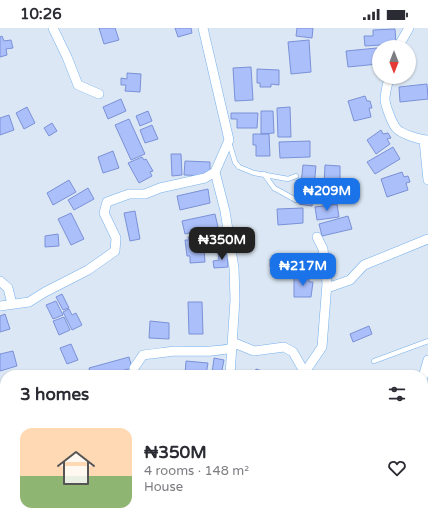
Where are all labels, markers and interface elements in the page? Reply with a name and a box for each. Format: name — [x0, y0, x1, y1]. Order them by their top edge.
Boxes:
text: 10:26 — [20, 5, 62, 23]
north arrow — [372, 40, 416, 84]
map controls — [372, 40, 416, 84]
pin: ₦209M — [299, 178, 355, 212]
text: ₦209M — [303, 183, 351, 199]
pin: ₦350M — [194, 227, 250, 261]
text: ₦350M — [198, 232, 246, 248]
pin: ₦217M — [275, 253, 331, 287]
text: ₦217M — [279, 258, 327, 274]
icon: filters — [386, 383, 408, 405]
text: 3 homes — [20, 384, 89, 405]
text: ₦350M — [144, 442, 207, 463]
icon: home — [52, 444, 100, 492]
icon: heart — [386, 457, 408, 479]
text: 4 rooms · 148 m² — [144, 463, 249, 479]
text: House — [144, 479, 183, 495]

